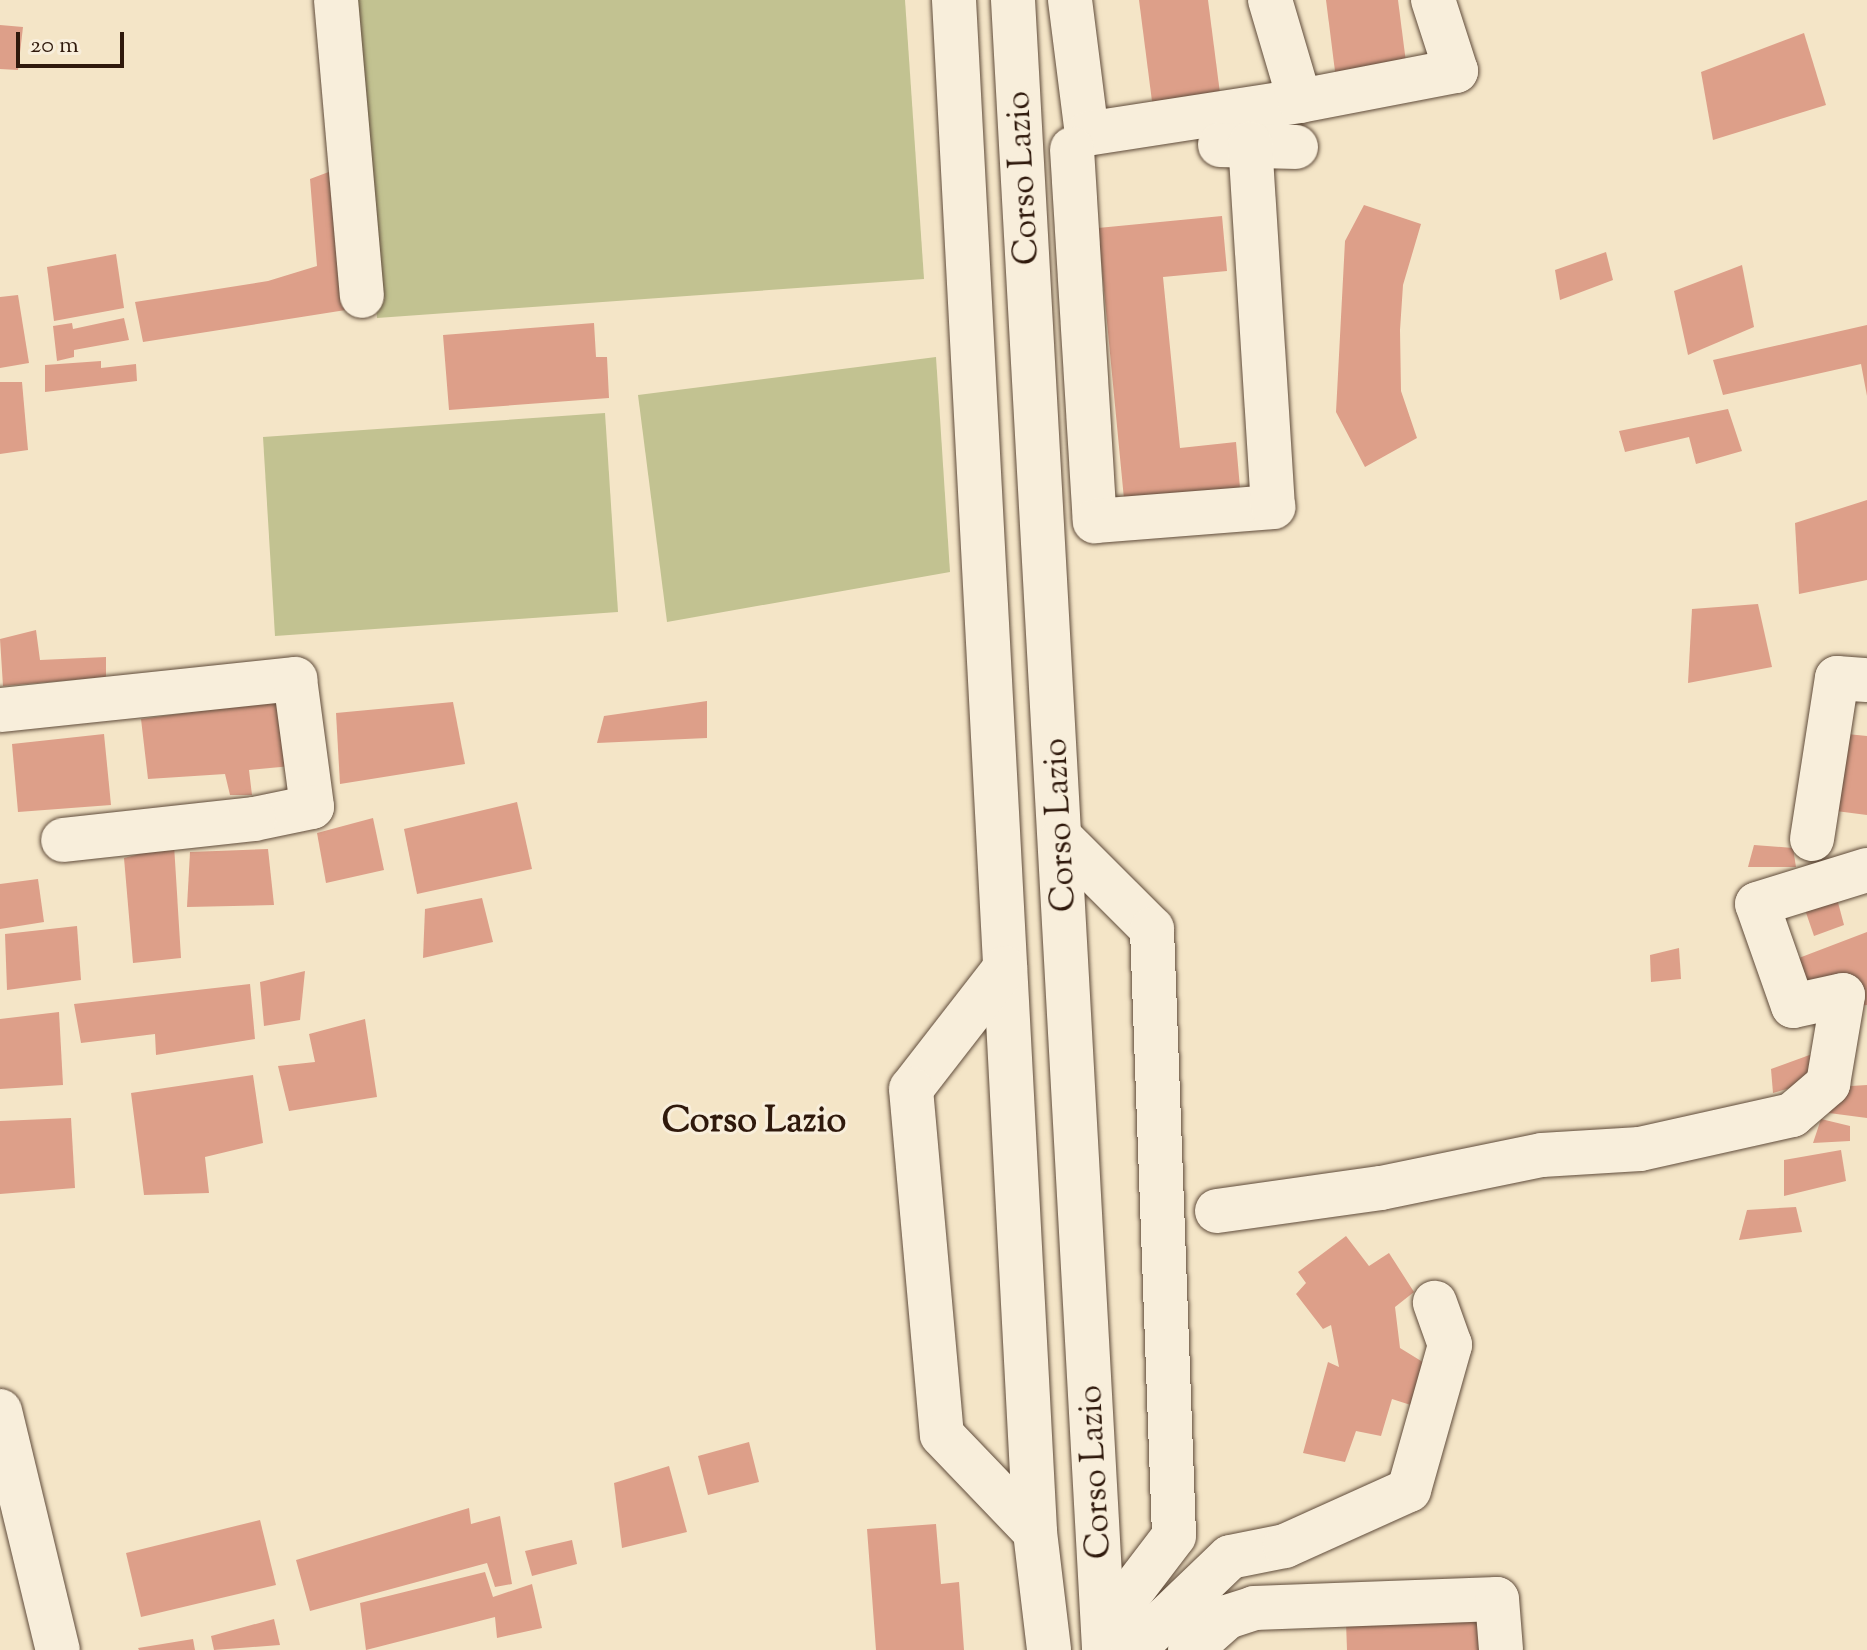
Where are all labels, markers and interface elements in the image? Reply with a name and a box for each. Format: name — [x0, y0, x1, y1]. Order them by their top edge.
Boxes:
scale bar — [20, 16, 128, 66]
text: 20 m — [30, 29, 79, 63]
street label: Corso Lazio — [999, 90, 1049, 266]
street label: Corso Lazio — [1036, 737, 1086, 913]
district label: Corso Lazio — [662, 1101, 846, 1145]
street label: Corso Lazio — [1071, 1384, 1121, 1560]

